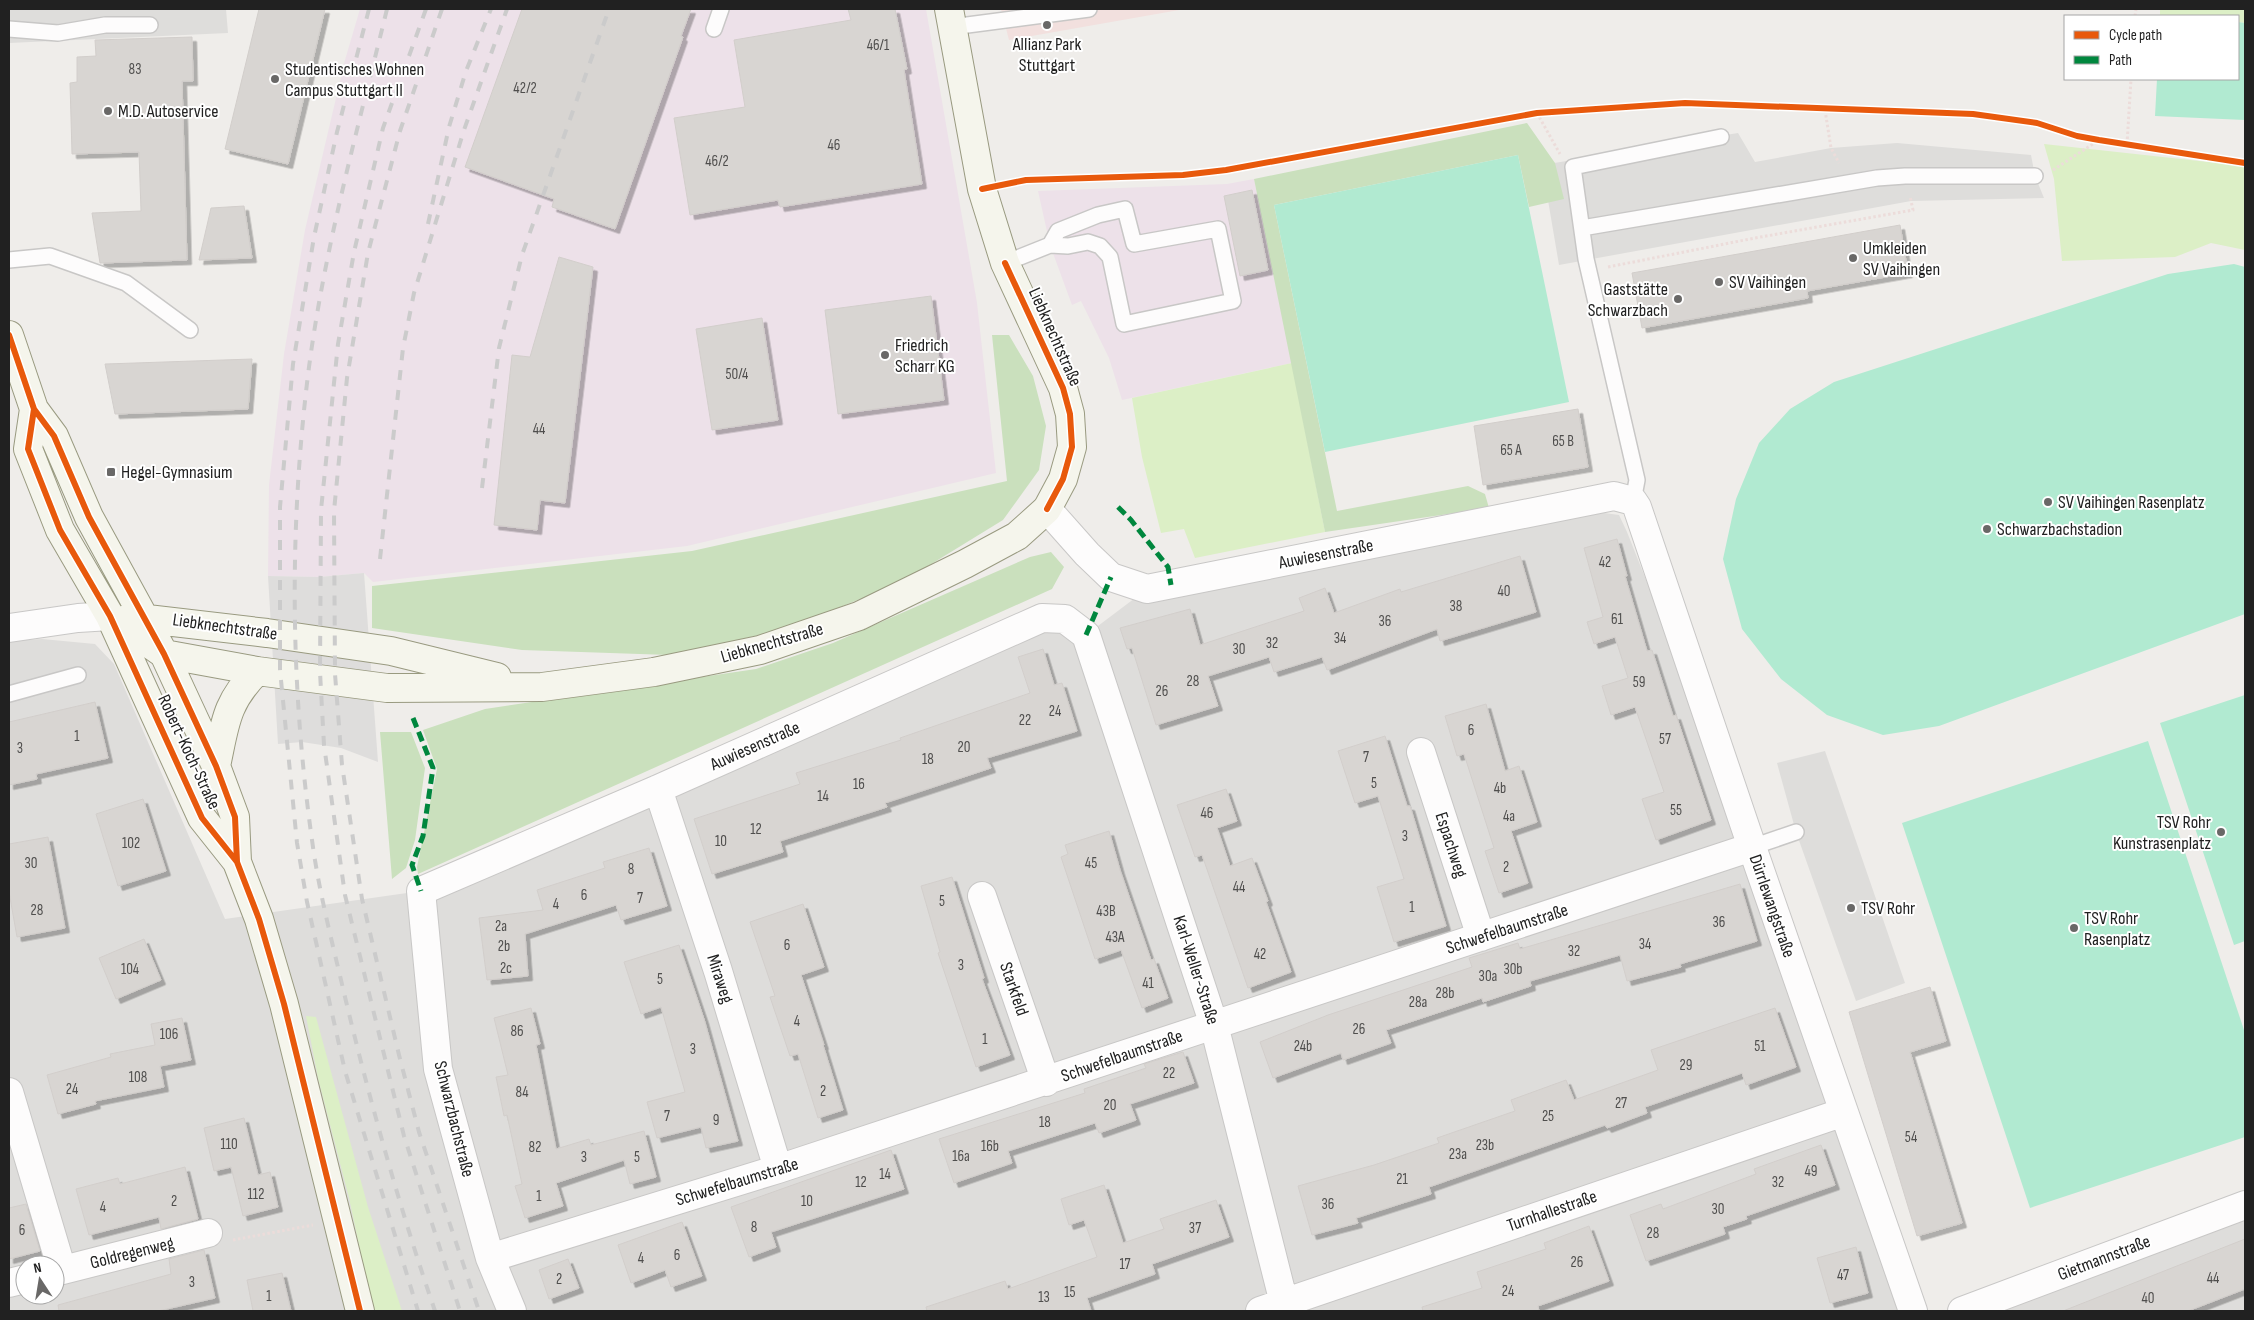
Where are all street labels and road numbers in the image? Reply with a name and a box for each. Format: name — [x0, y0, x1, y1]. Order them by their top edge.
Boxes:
street label: Liebknechtstraße — [1024, 285, 1086, 389]
street label: Auwiesenstraße — [1276, 535, 1375, 574]
street label: Liebknechtstraße — [171, 609, 279, 645]
street label: Liebknechtstraße — [718, 618, 826, 668]
street label: Robert-Koch-Straße — [153, 691, 225, 813]
street label: Auwiesenstraße — [706, 717, 803, 775]
street label: Espachweg — [1431, 810, 1471, 880]
street label: Dürrlewangstraße — [1745, 852, 1799, 960]
street label: Schwefelbaumstraße — [1443, 899, 1571, 959]
street label: Karl-Weller-Straße — [1168, 913, 1224, 1027]
street label: Miraweg — [702, 952, 738, 1006]
street label: Starkfeld — [995, 960, 1033, 1018]
street label: Schwefelbaumstraße — [1058, 1025, 1186, 1087]
street label: Schwarzbachstraße — [429, 1059, 479, 1179]
street label: Schwefelbaumstraße — [673, 1153, 801, 1211]
street label: Turnhallestraße — [1504, 1186, 1600, 1236]
street label: Gietmannstraße — [2055, 1231, 2153, 1285]
street label: Goldregenweg — [88, 1232, 176, 1274]

